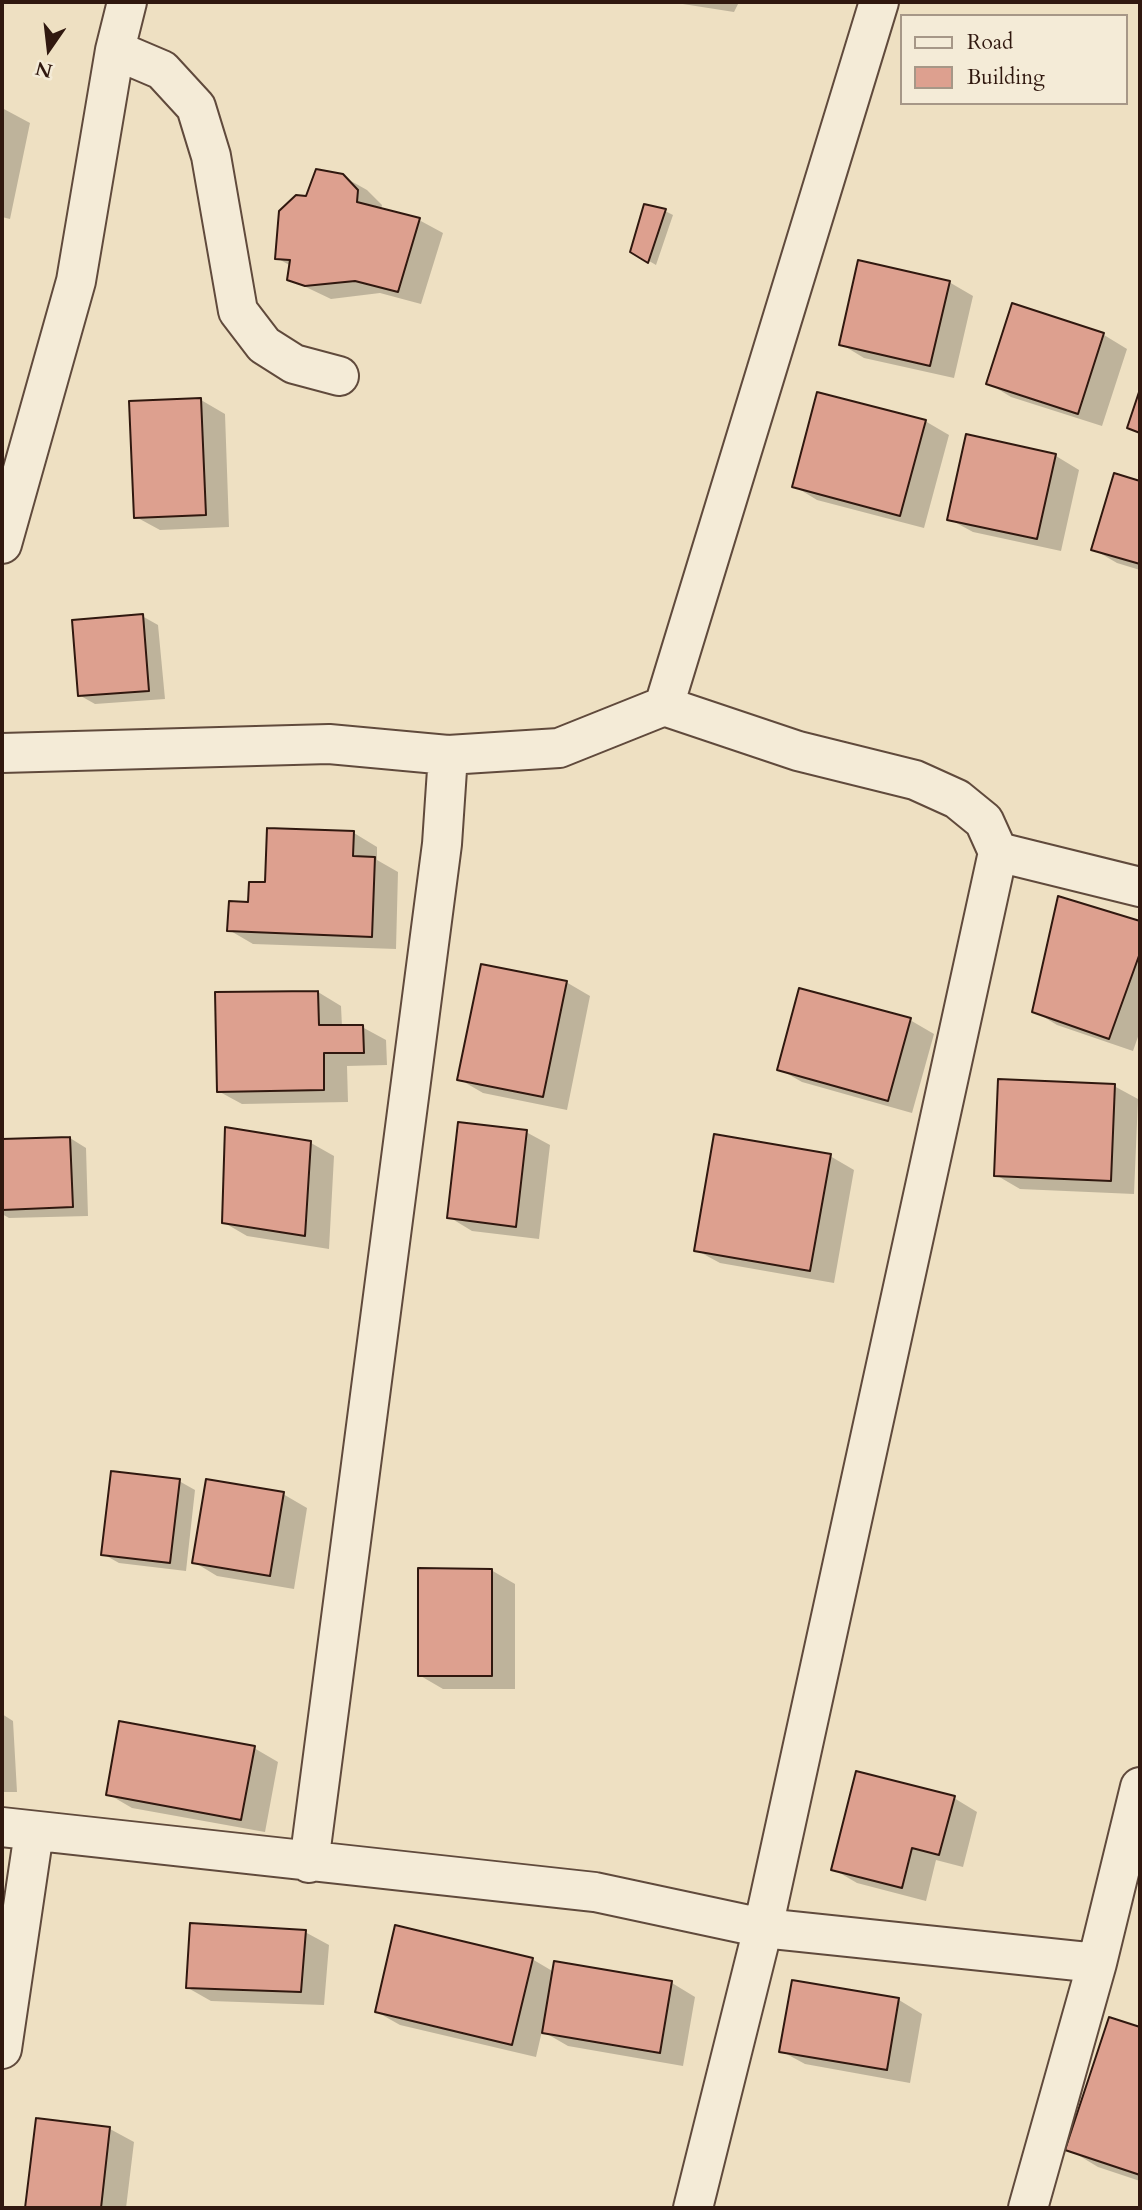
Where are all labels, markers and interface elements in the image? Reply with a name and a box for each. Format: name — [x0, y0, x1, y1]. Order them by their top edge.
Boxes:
north arrow — [14, 14, 84, 84]
legend — [900, 14, 1128, 105]
text: Road — [967, 28, 1013, 57]
text: N — [33, 55, 55, 84]
text: Building — [967, 63, 1045, 92]

